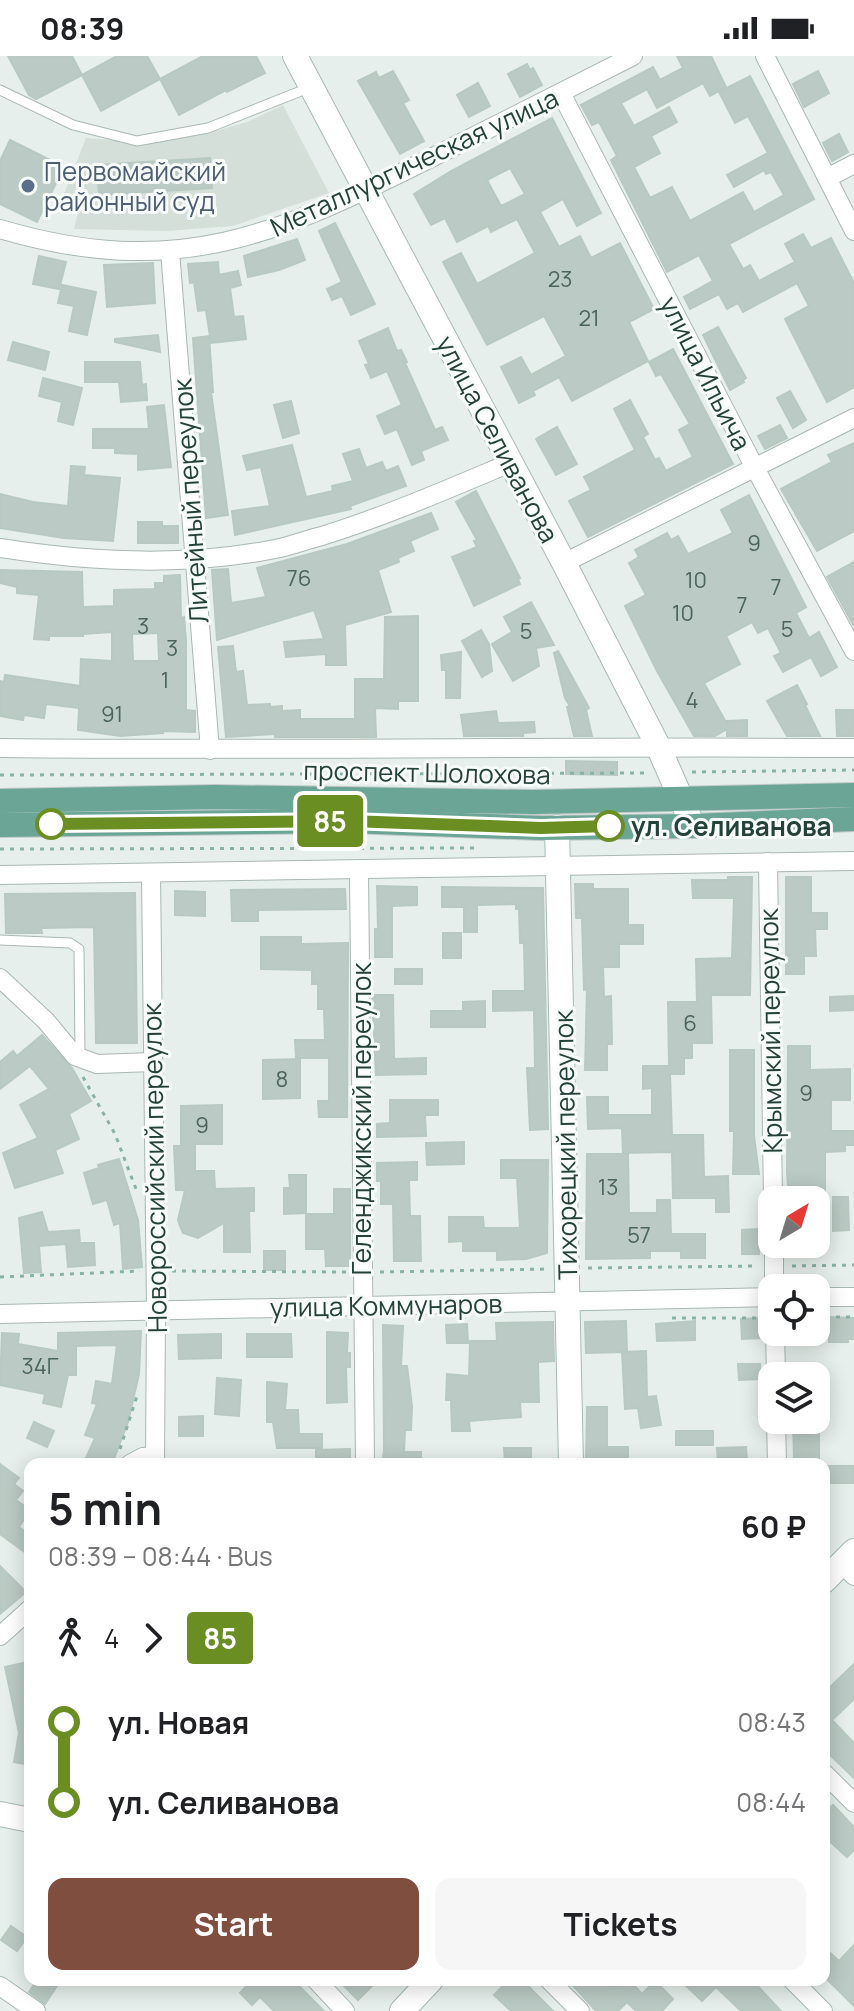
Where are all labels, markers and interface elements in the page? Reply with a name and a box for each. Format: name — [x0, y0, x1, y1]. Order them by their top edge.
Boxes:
text: 08:39 — [40, 8, 124, 49]
street label: Металлургическая улица — [264, 79, 564, 245]
place label: Первомайский районный суд — [44, 153, 226, 219]
marker: Первомайский районный суд — [19, 177, 37, 195]
house number: 23 — [548, 264, 572, 294]
street label: улица Ильича — [652, 290, 760, 456]
house number: 21 — [578, 303, 600, 333]
street label: улица Селиванова — [428, 329, 568, 549]
street label: Литейный переулок — [163, 376, 217, 625]
house number: 9 — [747, 528, 761, 558]
house number: 76 — [287, 563, 311, 593]
house number: 10 — [685, 565, 707, 595]
house number: 7 — [770, 572, 782, 602]
house number: 7 — [736, 590, 748, 620]
house number: 10 — [672, 598, 694, 628]
house number: 3 — [137, 611, 149, 641]
house number: 5 — [781, 614, 793, 644]
house number: 5 — [520, 616, 532, 646]
house number: 3 — [166, 633, 178, 663]
house number: 1 — [161, 665, 169, 695]
house number: 4 — [686, 685, 698, 715]
house number: 91 — [101, 699, 123, 729]
street label: проспект Шолохова — [303, 752, 551, 792]
line badge: 85 — [294, 795, 366, 847]
text: 85 — [313, 802, 347, 840]
place label: ул. Селиванова — [631, 808, 832, 844]
unlabelled marker — [36, 809, 66, 839]
marker: ул. Селиванова — [594, 811, 624, 841]
street label: Крымский переулок — [750, 907, 790, 1154]
street label: Геленджикский переулок — [343, 962, 379, 1275]
street label: Новороссийский переулок — [133, 1002, 175, 1333]
house number: 6 — [683, 1008, 697, 1038]
street label: Тихорецкий переулок — [545, 1009, 585, 1280]
house number: 8 — [276, 1064, 288, 1094]
house number: 9 — [799, 1078, 813, 1108]
house number: 9 — [195, 1110, 209, 1140]
house number: 13 — [598, 1172, 618, 1202]
north arrow — [758, 1186, 830, 1258]
map controls — [758, 1186, 830, 1434]
house number: 57 — [627, 1220, 651, 1250]
button: locate — [758, 1274, 830, 1346]
street label: улица Коммунаров — [269, 1285, 503, 1325]
house number: 34Г — [22, 1351, 59, 1381]
button: layers — [758, 1362, 830, 1434]
text: 5 min — [48, 1478, 162, 1538]
text: 60 ₽ — [741, 1506, 806, 1547]
text: 08:39 – 08:44 · Bus — [48, 1538, 273, 1574]
icon: walk — [48, 1616, 92, 1660]
icon: forward — [131, 1616, 175, 1660]
text: 85 — [203, 1619, 237, 1657]
text: 4 — [104, 1620, 119, 1656]
text: ул. Новая — [108, 1702, 249, 1743]
text: 08:43 — [738, 1704, 806, 1740]
text: ул. Селиванова — [108, 1782, 339, 1823]
text: 08:44 — [736, 1784, 806, 1820]
button: Start — [48, 1878, 419, 1970]
button: Tickets — [435, 1878, 806, 1970]

